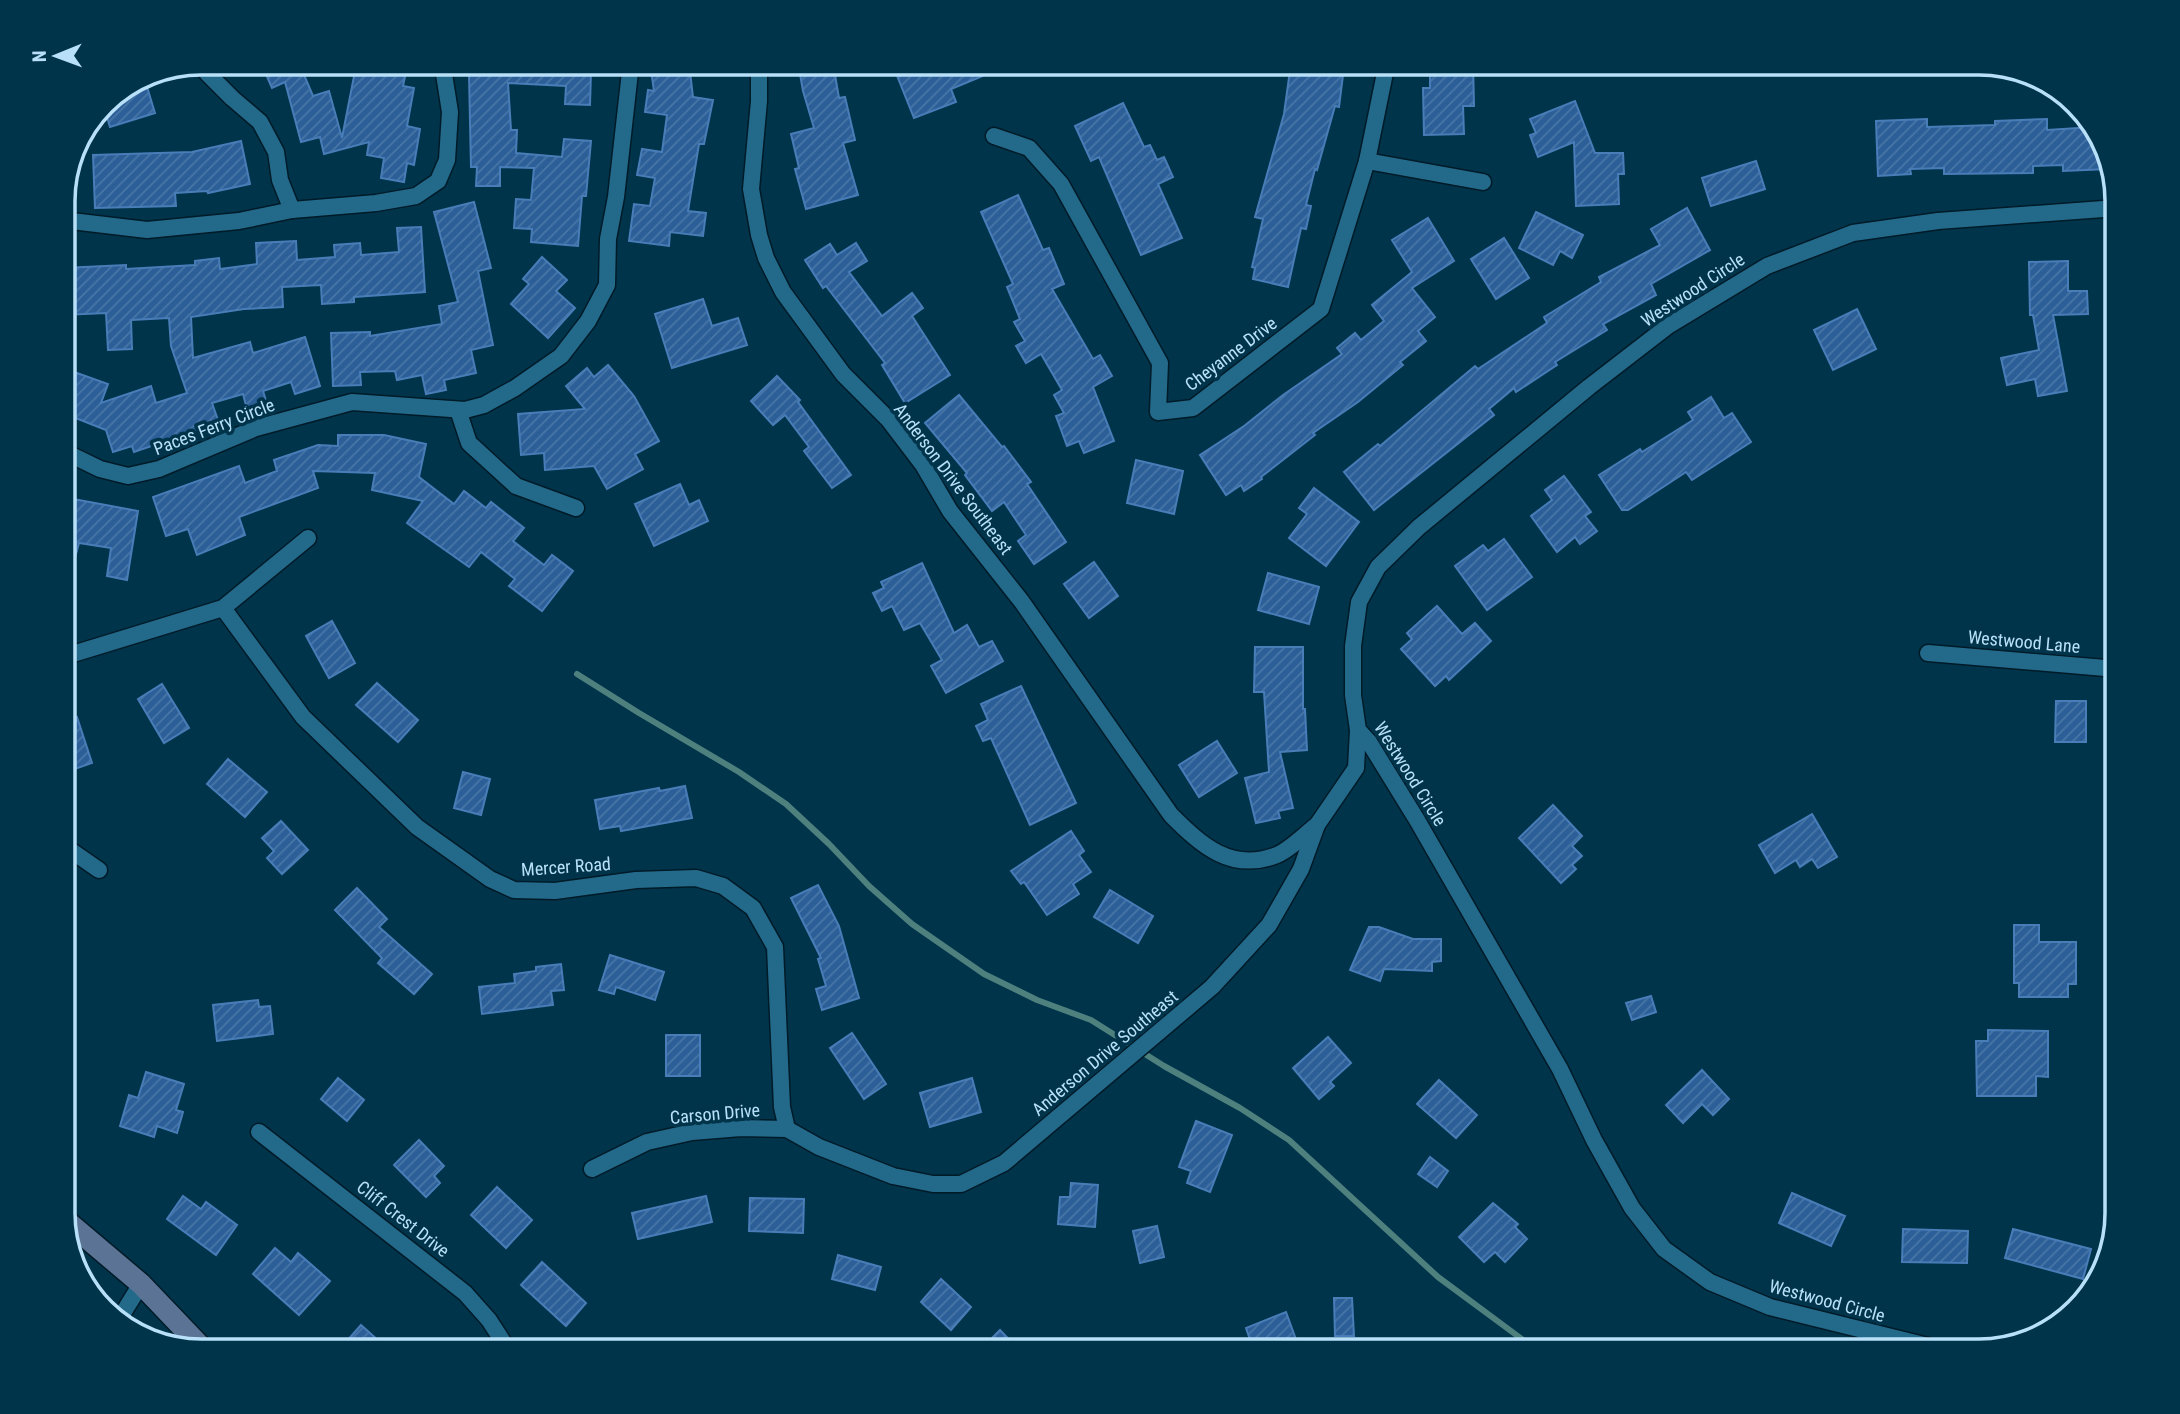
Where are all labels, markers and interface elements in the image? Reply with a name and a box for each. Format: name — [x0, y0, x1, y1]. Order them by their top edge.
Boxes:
north arrow — [21, 21, 91, 91]
text: N — [28, 50, 51, 62]
street label: Westwood Circle — [1637, 248, 1748, 331]
street label: Cheyanne Drive — [1181, 312, 1281, 395]
street label: Paces Ferry Circle — [150, 394, 277, 459]
street label: Anderson Drive Southeast — [890, 399, 1017, 558]
street label: Westwood Lane — [1967, 626, 2081, 657]
street label: Westwood Circle — [1370, 718, 1451, 830]
street label: Mercer Road — [520, 853, 612, 880]
street label: Anderson Drive Southeast — [1028, 986, 1182, 1120]
street label: Carson Drive — [669, 1099, 761, 1128]
street label: Cliff Crest Drive — [353, 1176, 454, 1261]
street label: Westwood Circle — [1767, 1275, 1887, 1326]

